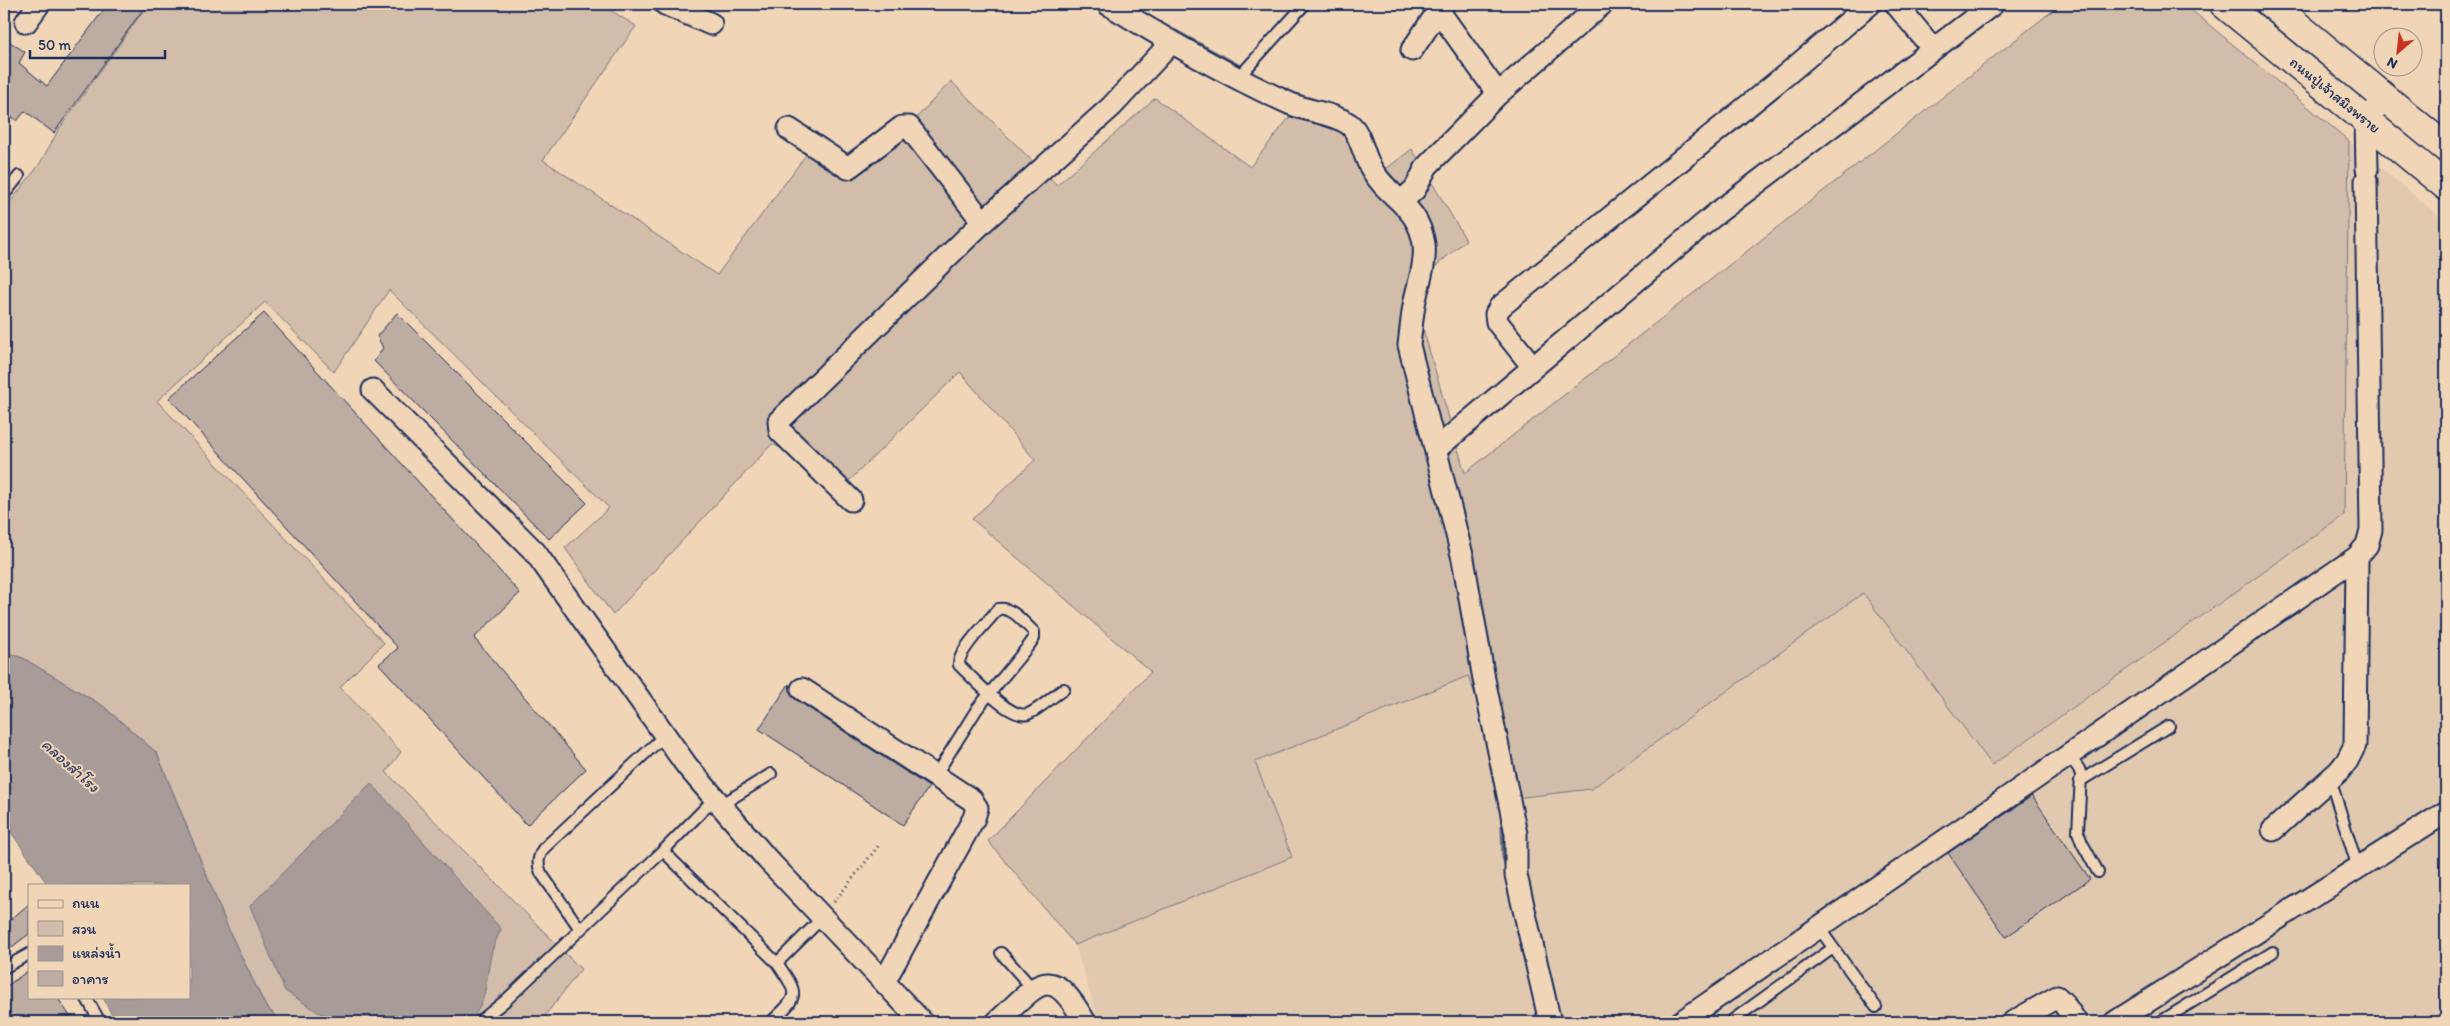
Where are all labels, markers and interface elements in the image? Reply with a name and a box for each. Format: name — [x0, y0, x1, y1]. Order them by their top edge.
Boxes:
scale bar — [30, 28, 165, 60]
north arrow — [2372, 28, 2422, 78]
text: 50 m — [38, 36, 71, 54]
street label: ถนนปู่เจ้าสมิงพราย — [2285, 53, 2384, 138]
text: N — [2384, 53, 2400, 73]
water label: คลองสำโรง — [38, 735, 104, 797]
legend — [28, 884, 190, 998]
text: ถนน — [72, 894, 100, 912]
text: สวน — [72, 920, 97, 938]
text: แหล่งน้ำ — [72, 943, 121, 962]
text: อาคาร — [72, 970, 109, 988]

